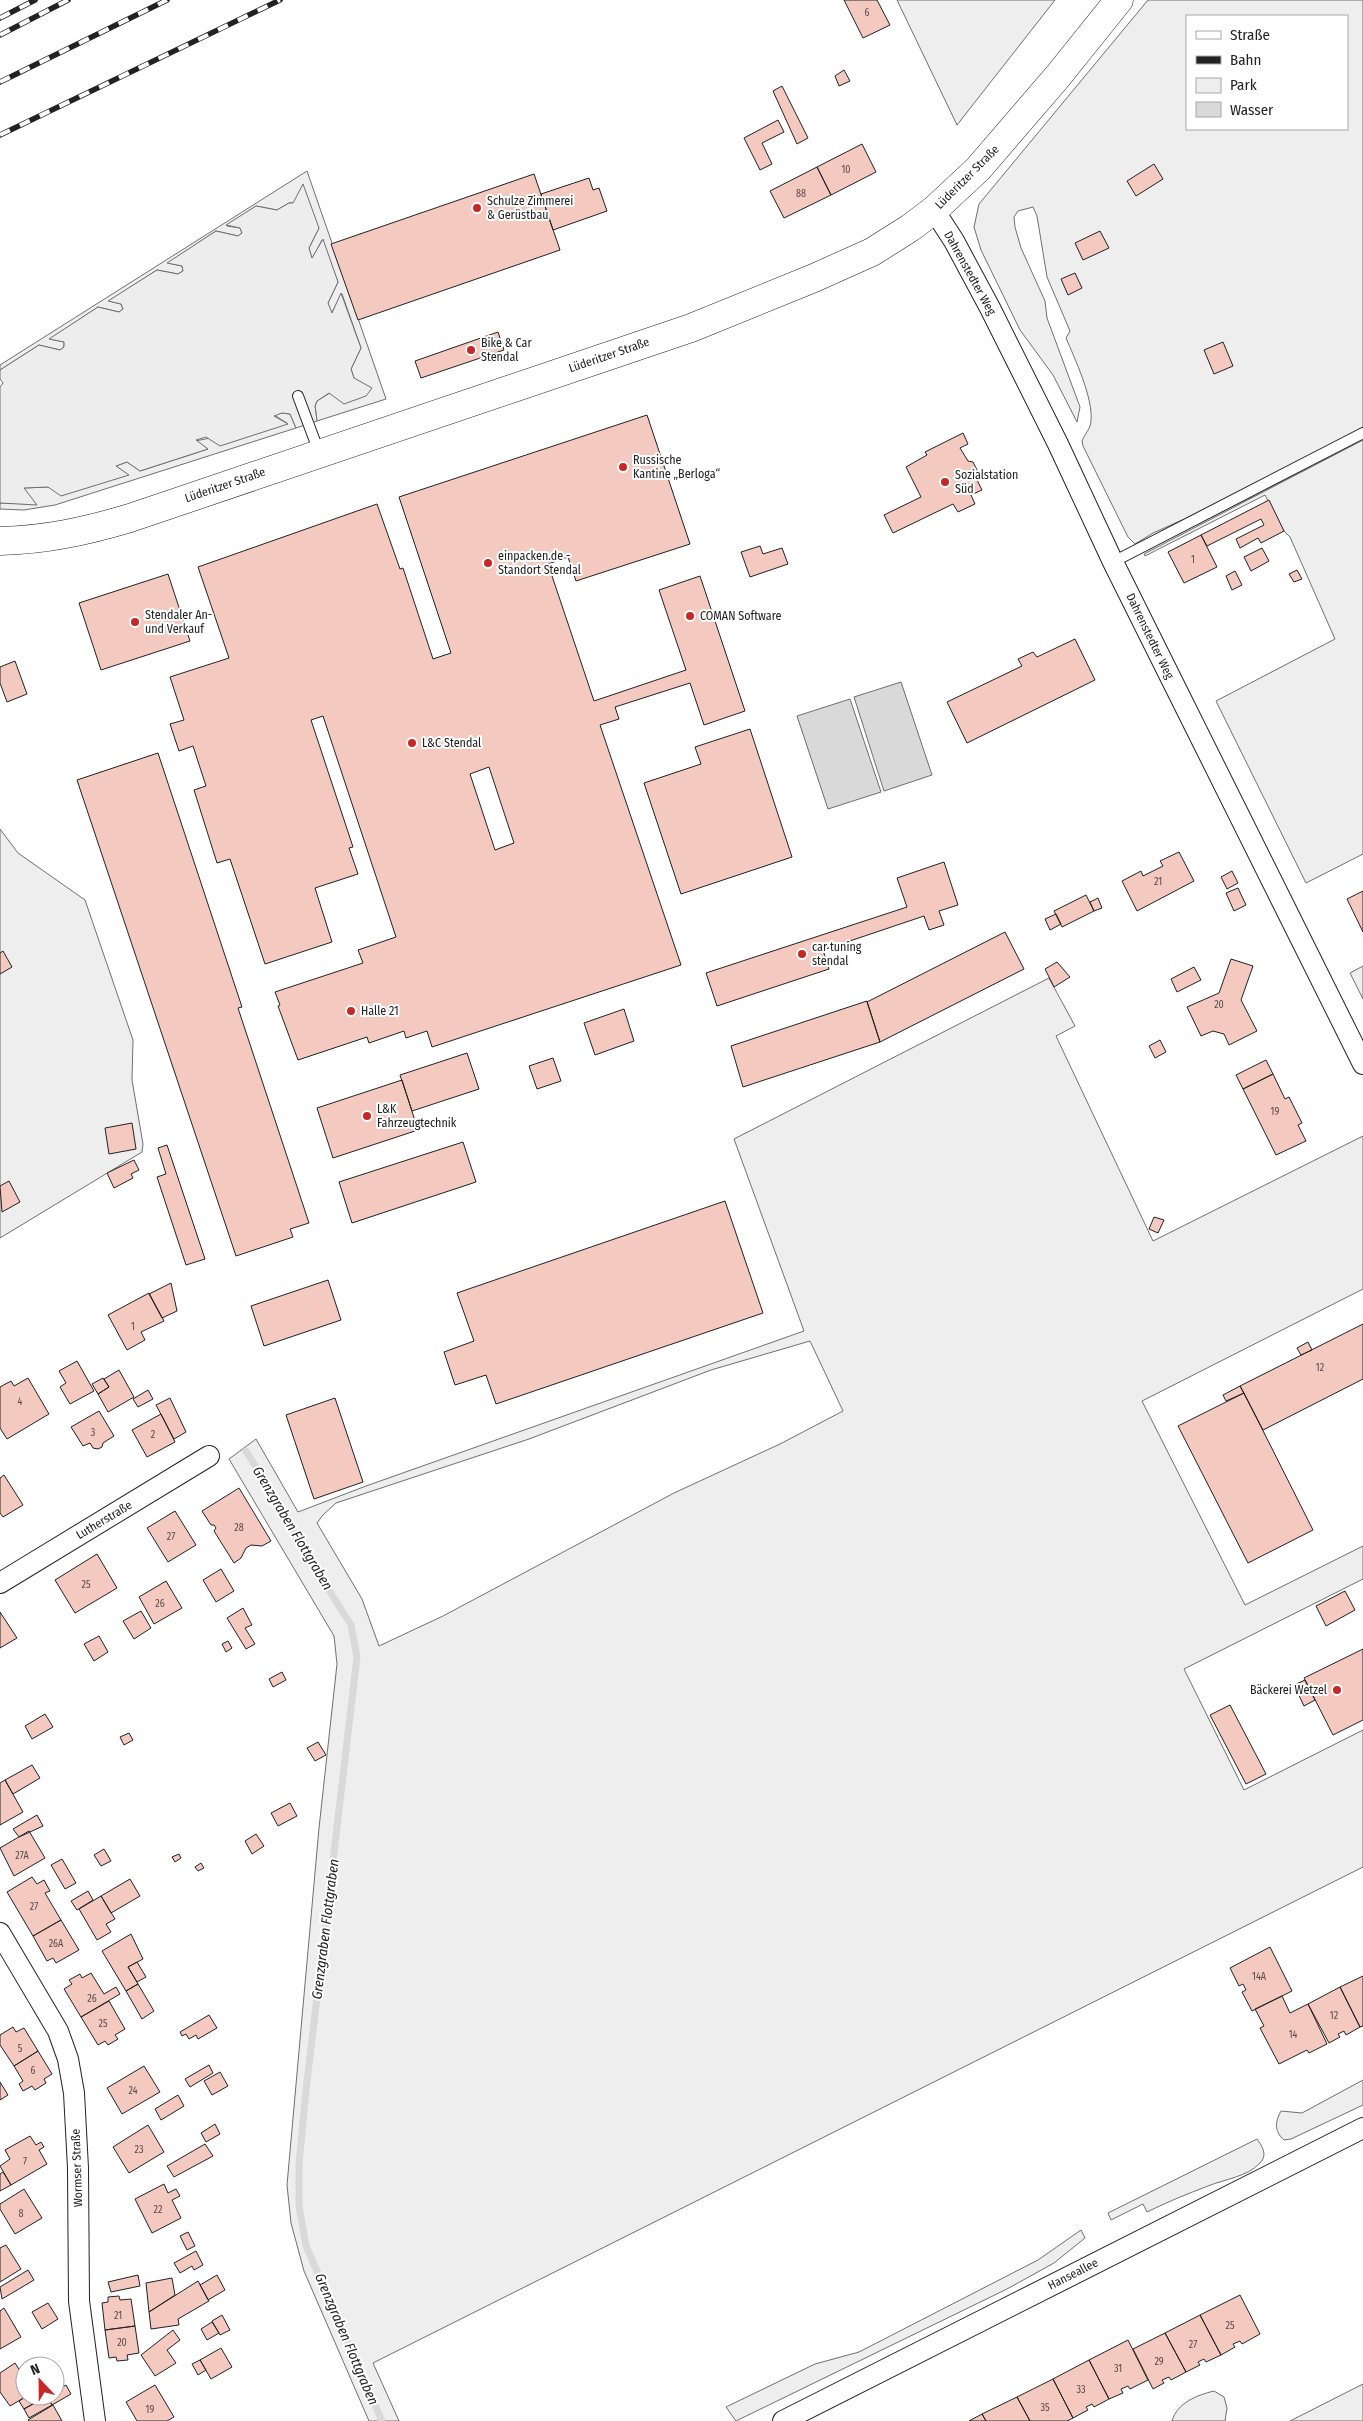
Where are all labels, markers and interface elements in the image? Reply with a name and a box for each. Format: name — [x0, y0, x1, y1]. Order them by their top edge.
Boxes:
house number: 6 — [865, 7, 870, 19]
legend — [1186, 15, 1348, 130]
text: Straße — [1230, 26, 1270, 44]
text: Bahn — [1230, 51, 1261, 69]
text: Park — [1230, 76, 1257, 94]
text: Wasser — [1230, 101, 1274, 119]
street label: Lüderitzer Straße — [932, 142, 1002, 212]
house number: 10 — [841, 164, 851, 176]
house number: 88 — [796, 188, 806, 200]
place label: Schulze Zimmerei & Gerüstbau — [487, 194, 573, 222]
marker: Schulze Zimmerei & Gerüstbau — [471, 202, 483, 214]
street label: Dahrenstedter Weg — [941, 229, 999, 318]
street label: Lüderitzer Straße — [567, 335, 651, 375]
place label: Bike & Car Stendal — [481, 336, 532, 364]
marker: Bike & Car Stendal — [465, 344, 477, 356]
place label: Russische Kantine „Berloga“ — [633, 453, 720, 481]
marker: Russische Kantine „Berloga“ — [617, 461, 629, 473]
street label: Lüderitzer Straße — [183, 465, 267, 505]
place label: Sozialstation Süd — [955, 468, 1018, 496]
marker: Sozialstation Süd — [939, 476, 951, 488]
place label: einpacken.de - Standort Stendal — [498, 549, 581, 577]
house number: 1 — [1191, 554, 1195, 566]
marker: einpacken.de - Standort Stendal — [482, 557, 494, 569]
street label: Dahrenstedter Weg — [1123, 591, 1177, 681]
place label: Stendaler An- und Verkauf — [145, 608, 212, 636]
place label: COMAN Software — [700, 609, 782, 623]
marker: COMAN Software — [684, 610, 696, 622]
marker: Stendaler An- und Verkauf — [129, 616, 141, 628]
place label: L&C Stendal — [422, 736, 481, 750]
marker: L&C Stendal — [406, 737, 418, 749]
house number: 21 — [1154, 876, 1162, 888]
place label: car tuning stendal — [812, 940, 862, 968]
marker: car tuning stendal — [796, 948, 808, 960]
house number: 20 — [1214, 999, 1224, 1011]
place label: Halle 21 — [361, 1004, 399, 1018]
marker: Halle 21 — [345, 1005, 357, 1017]
place label: L&K Fahrzeugtechnik — [377, 1102, 457, 1130]
house number: 19 — [1271, 1106, 1280, 1118]
marker: L&K Fahrzeugtechnik — [361, 1110, 373, 1122]
house number: 1 — [131, 1321, 135, 1333]
house number: 12 — [1316, 1362, 1325, 1374]
house number: 4 — [18, 1396, 23, 1408]
house number: 3 — [91, 1427, 96, 1439]
house number: 2 — [151, 1429, 156, 1441]
water label: Grenzgraben Flottgraben — [249, 1463, 336, 1593]
street label: Lutherstraße — [74, 1498, 135, 1542]
house number: 28 — [234, 1522, 244, 1534]
house number: 27 — [167, 1531, 175, 1543]
house number: 25 — [82, 1579, 91, 1591]
house number: 26 — [155, 1598, 165, 1610]
place label: Bäckerei Wetzel — [1250, 1683, 1327, 1697]
marker: Bäckerei Wetzel — [1331, 1684, 1343, 1696]
house number: 27A — [15, 1850, 29, 1862]
water label: Grenzgraben Flottgraben — [308, 1858, 343, 2000]
house number: 27 — [30, 1901, 38, 1913]
house number: 26A — [49, 1938, 64, 1950]
house number: 14A — [1252, 1971, 1267, 1983]
house number: 26 — [87, 1993, 97, 2005]
house number: 12 — [1330, 2010, 1339, 2022]
house number: 25 — [99, 2018, 108, 2030]
house number: 14 — [1289, 2029, 1298, 2041]
house number: 5 — [18, 2043, 23, 2055]
house number: 6 — [31, 2065, 36, 2077]
house number: 24 — [128, 2085, 138, 2097]
street label: Wormser Straße — [69, 2128, 85, 2208]
house number: 23 — [135, 2144, 144, 2156]
house number: 7 — [23, 2156, 27, 2168]
house number: 22 — [154, 2204, 163, 2216]
house number: 8 — [19, 2208, 24, 2220]
street label: Hanseallee — [1046, 2255, 1100, 2293]
water label: Grenzgraben Flottgraben — [311, 2271, 382, 2408]
house number: 21 — [114, 2310, 122, 2322]
house number: 25 — [1226, 2320, 1235, 2332]
house number: 20 — [117, 2337, 127, 2349]
house number: 27 — [1189, 2339, 1197, 2351]
north arrow — [15, 2356, 65, 2406]
house number: 29 — [1154, 2356, 1164, 2368]
text: N — [28, 2360, 42, 2379]
house number: 31 — [1114, 2363, 1122, 2375]
house number: 33 — [1076, 2384, 1086, 2396]
house number: 35 — [1040, 2402, 1050, 2414]
house number: 19 — [146, 2404, 155, 2416]

